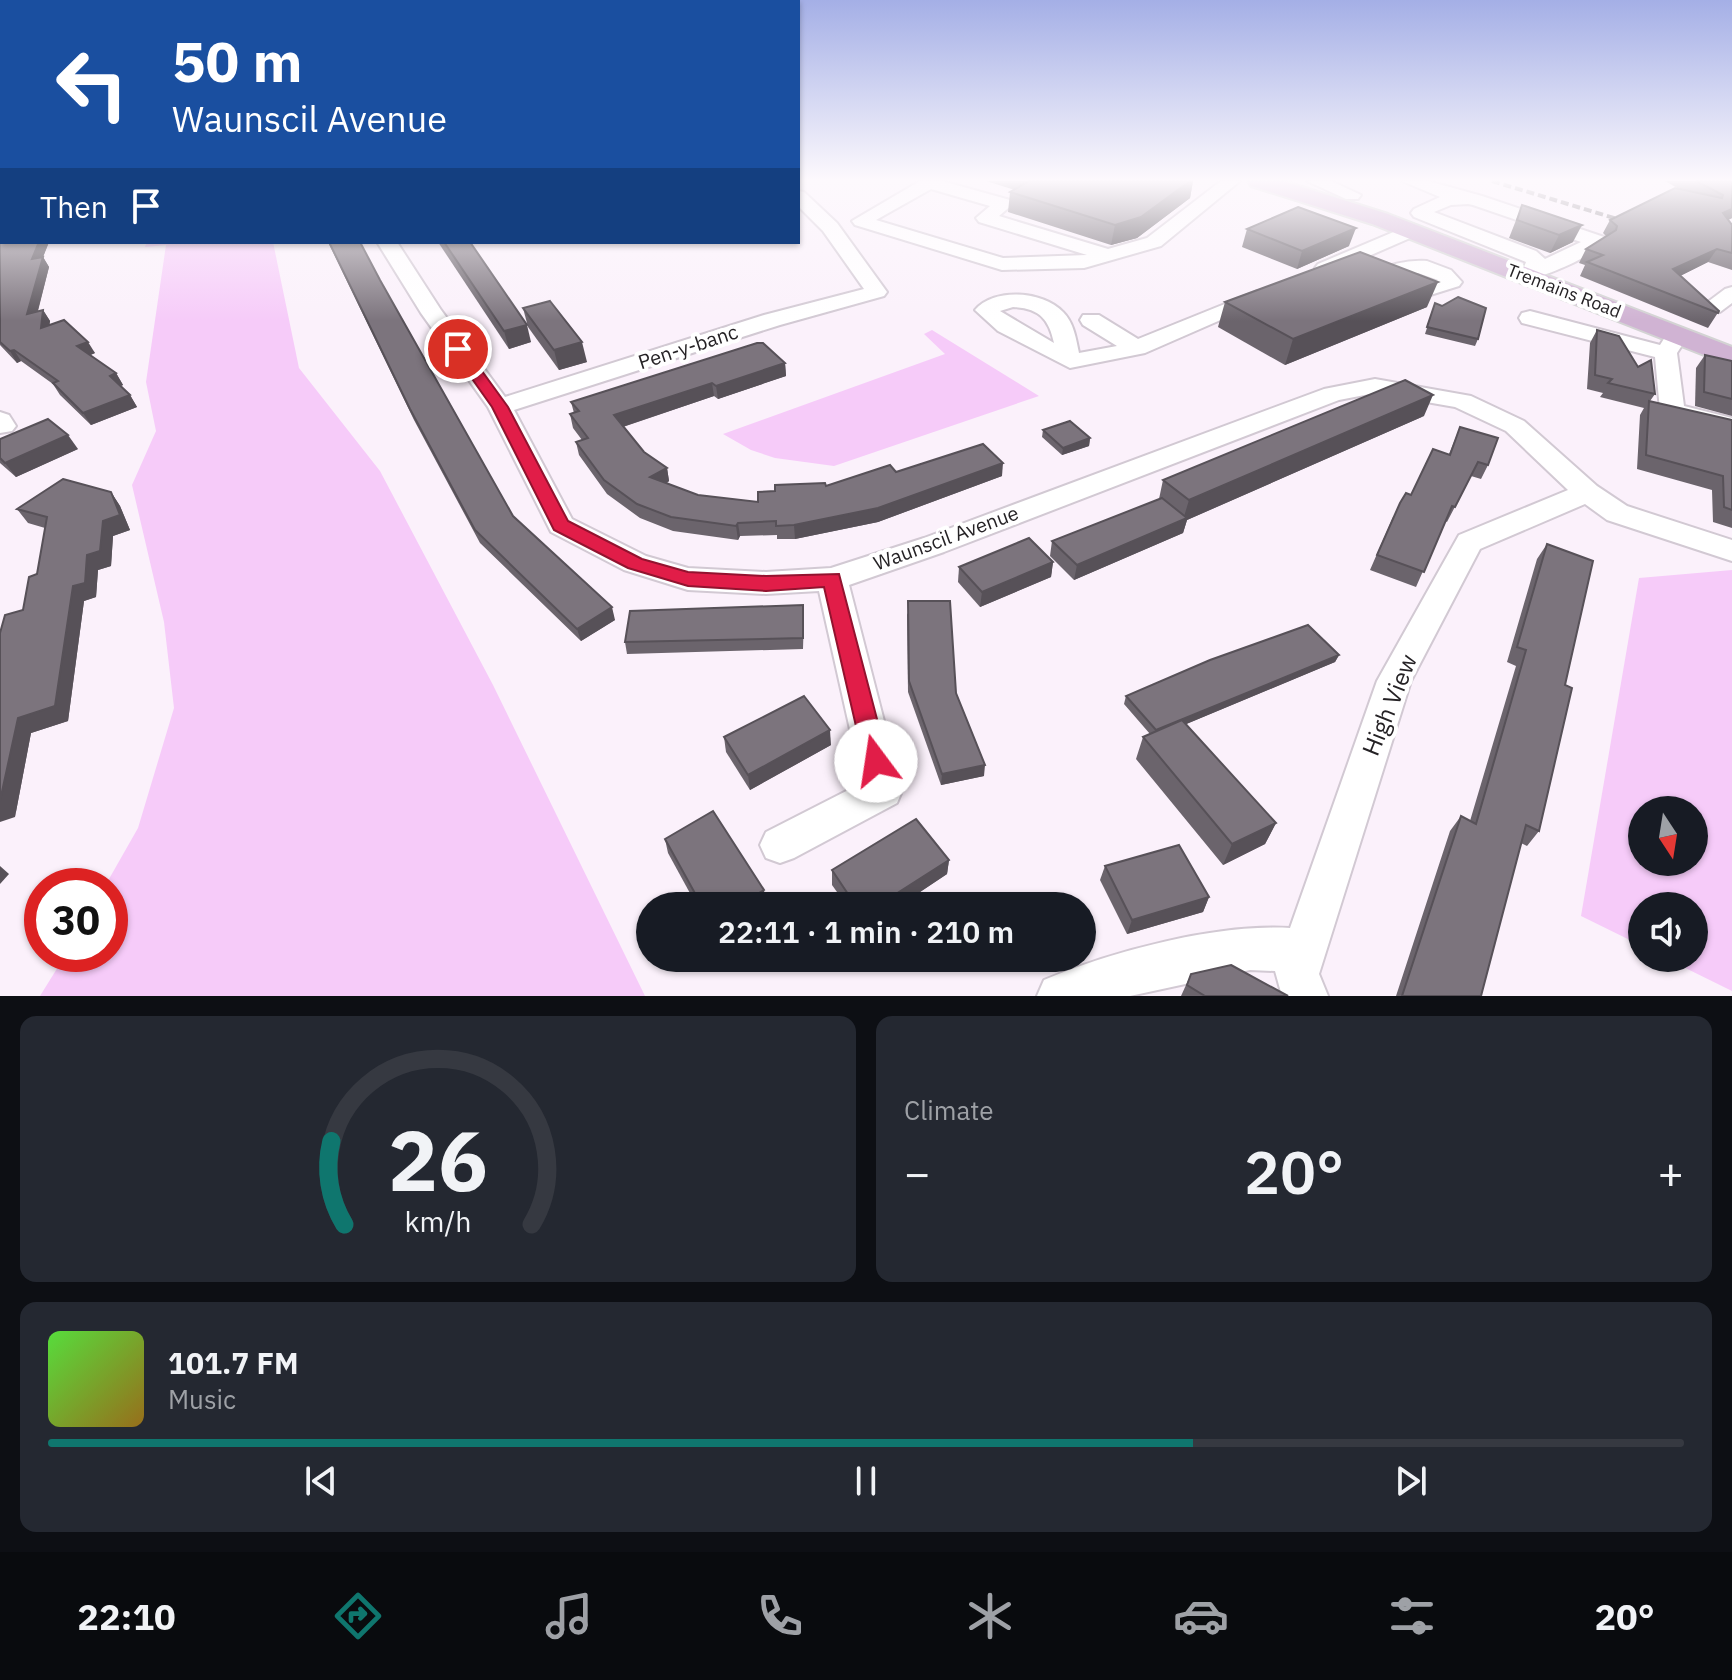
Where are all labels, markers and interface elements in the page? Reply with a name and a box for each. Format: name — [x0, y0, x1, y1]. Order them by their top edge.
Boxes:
text: 50 m — [172, 25, 302, 97]
icon: left — [40, 32, 144, 136]
text: Waunscil Avenue — [172, 95, 447, 142]
icon: arrive — [124, 184, 168, 228]
text: Then — [40, 187, 108, 226]
street label: Tremains Road — [1504, 258, 1624, 323]
pin — [424, 315, 492, 383]
street label: Pen-y-banc — [635, 318, 741, 375]
icon: arrive — [436, 327, 480, 371]
street label: Waunscil Avenue — [869, 499, 1022, 576]
street label: High View — [1354, 649, 1424, 760]
position arrow — [834, 719, 918, 803]
north arrow — [1628, 796, 1708, 876]
map controls — [1628, 796, 1708, 972]
speed limit sign: 30 — [24, 868, 128, 972]
button: sound — [1628, 892, 1708, 972]
text: 22:11 · 1 min · 210 m — [718, 912, 1014, 951]
text: Climate — [904, 1093, 994, 1127]
text: 26 — [388, 1106, 488, 1214]
text: 20° — [1244, 1132, 1344, 1211]
text: − — [904, 1144, 930, 1201]
text: + — [1658, 1144, 1684, 1201]
text: km/h — [404, 1203, 472, 1240]
text: 101.7 FM — [168, 1343, 299, 1382]
text: Music — [168, 1382, 236, 1416]
icon: previous — [299, 1459, 343, 1503]
icon: pause — [844, 1459, 888, 1503]
icon: next — [1389, 1459, 1433, 1503]
icon: directions — [330, 1588, 386, 1644]
icon: music — [541, 1588, 597, 1644]
icon: phone — [752, 1588, 808, 1644]
icon: climate — [962, 1588, 1018, 1644]
icon: car — [1173, 1588, 1229, 1644]
icon: filters — [1384, 1588, 1440, 1644]
text: 22:10 — [77, 1593, 176, 1640]
text: 20° — [1594, 1593, 1655, 1640]

